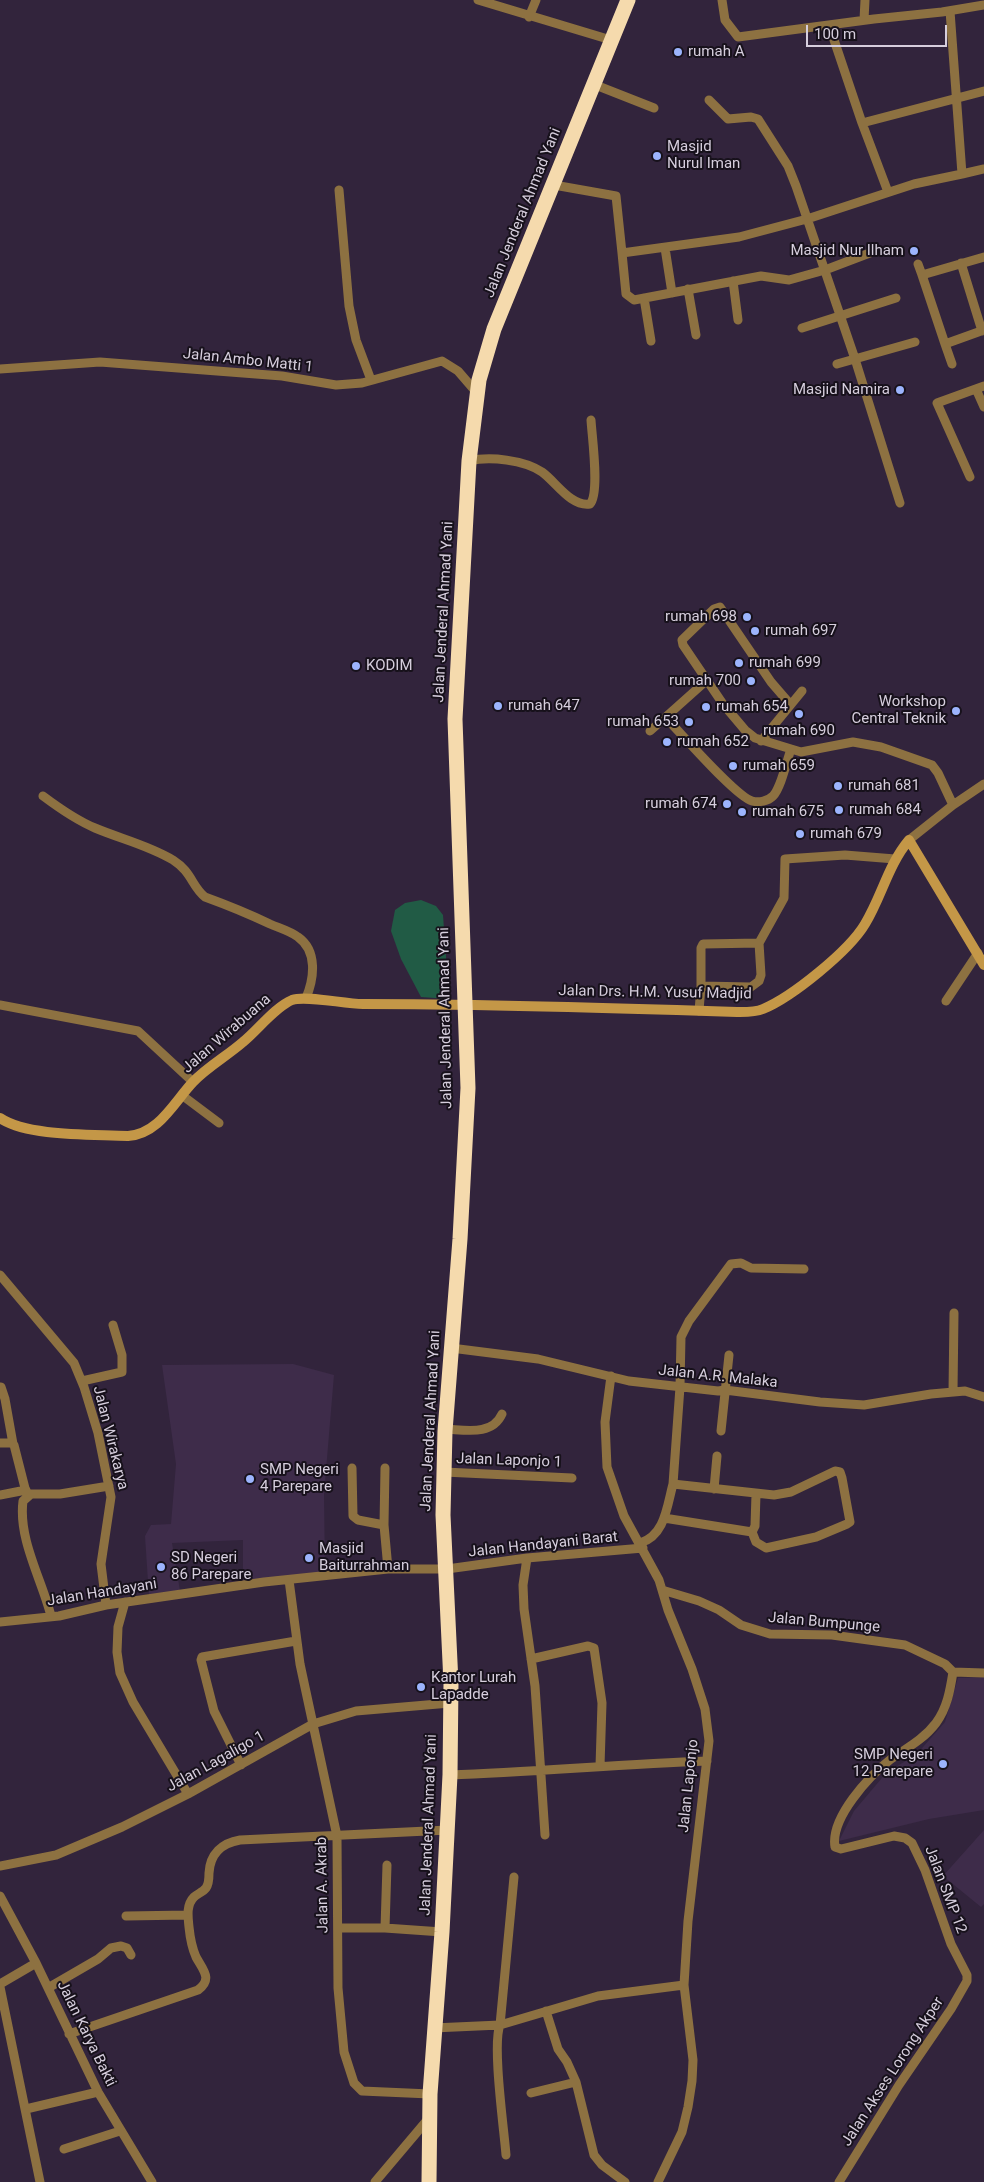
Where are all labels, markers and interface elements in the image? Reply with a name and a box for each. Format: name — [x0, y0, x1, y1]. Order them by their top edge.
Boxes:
scale bar — [809, 15, 950, 47]
text: 100 m — [814, 25, 856, 43]
place label: rumah A — [688, 43, 744, 61]
marker: rumah A — [672, 46, 684, 58]
street label: Jalan Jenderal Ahmad Yani — [481, 125, 565, 301]
place label: Masjid Nurul Iman — [667, 138, 740, 173]
marker: Masjid Nurul Iman — [651, 150, 663, 162]
place label: Masjid Nur Ilham — [791, 242, 904, 260]
marker: Masjid Nur Ilham — [908, 245, 920, 257]
street label: Jalan Ambo Matti 1 — [182, 345, 314, 377]
place label: Masjid Namira — [793, 381, 890, 399]
marker: Masjid Namira — [894, 384, 906, 396]
street label: Jalan Jenderal Ahmad Yani — [430, 521, 458, 703]
place label: rumah 698 — [665, 608, 737, 626]
marker: rumah 698 — [741, 611, 753, 623]
place label: rumah 697 — [765, 622, 837, 640]
marker: rumah 697 — [749, 625, 761, 637]
place label: rumah 699 — [749, 654, 821, 672]
place label: KODIM — [366, 657, 413, 675]
marker: rumah 699 — [733, 657, 745, 669]
marker: KODIM — [350, 660, 362, 672]
place label: rumah 700 — [669, 672, 741, 690]
marker: rumah 700 — [745, 675, 757, 687]
place label: Workshop Central Teknik — [851, 693, 946, 728]
place label: rumah 647 — [508, 697, 580, 715]
place label: rumah 654 — [716, 698, 788, 716]
marker: rumah 647 — [492, 700, 504, 712]
marker: rumah 654 — [700, 701, 712, 713]
marker: Workshop Central Teknik — [950, 705, 962, 717]
marker: rumah 690 — [793, 708, 805, 720]
place label: rumah 653 — [607, 713, 679, 731]
marker: rumah 653 — [683, 716, 695, 728]
place label: rumah 690 — [763, 722, 835, 740]
place label: rumah 652 — [677, 733, 749, 751]
marker: rumah 652 — [661, 736, 673, 748]
place label: rumah 659 — [743, 757, 815, 775]
marker: rumah 659 — [727, 760, 739, 772]
place label: rumah 681 — [848, 777, 920, 795]
marker: rumah 681 — [832, 780, 844, 792]
place label: rumah 674 — [645, 795, 717, 813]
marker: rumah 674 — [721, 798, 733, 810]
place label: rumah 684 — [849, 801, 921, 819]
place label: rumah 675 — [752, 803, 824, 821]
marker: rumah 684 — [833, 804, 845, 816]
marker: rumah 675 — [736, 806, 748, 818]
place label: rumah 679 — [810, 825, 882, 843]
marker: rumah 679 — [794, 828, 806, 840]
street label: Jalan Jenderal Ahmad Yani — [435, 927, 457, 1109]
street label: Jalan Drs. H.M. Yusuf Madjid — [558, 982, 752, 1004]
street label: Jalan Wirabuana — [179, 991, 275, 1077]
street label: Jalan Jenderal Ahmad Yani — [417, 1330, 445, 1512]
street label: Jalan A.R. Malaka — [658, 1362, 778, 1392]
street label: Jalan Wirakarya — [88, 1384, 132, 1492]
street label: Jalan Laponjo 1 — [456, 1450, 562, 1472]
place label: SMP Negeri 4 Parepare — [260, 1461, 339, 1496]
marker: SMP Negeri 4 Parepare — [244, 1473, 256, 1485]
street label: Jalan Handayani Barat — [467, 1528, 619, 1562]
place label: Masjid Baiturrahman — [319, 1540, 409, 1575]
place label: SD Negeri 86 Parepare — [171, 1549, 252, 1584]
marker: Masjid Baiturrahman — [303, 1552, 315, 1564]
marker: SD Negeri 86 Parepare — [155, 1561, 167, 1573]
street label: Jalan Handayani — [46, 1575, 158, 1611]
street label: Jalan Bumpunge — [767, 1609, 881, 1637]
place label: Kantor Lurah Lapadde — [431, 1669, 516, 1704]
marker: Kantor Lurah Lapadde — [415, 1681, 427, 1693]
street label: Jalan Lagaligo 1 — [164, 1728, 268, 1796]
street label: Jalan Jenderal Ahmad Yani — [417, 1734, 441, 1916]
street label: Jalan Laponjo — [675, 1738, 703, 1834]
place label: SMP Negeri 12 Parepare — [852, 1746, 933, 1781]
marker: SMP Negeri 12 Parepare — [937, 1758, 949, 1770]
street label: Jalan A. Akrab — [313, 1837, 333, 1933]
street label: Jalan SMP 12 — [920, 1844, 970, 1936]
street label: Jalan Karya Bakti — [53, 1978, 119, 2090]
street label: Jalan Akses Lorong Akper — [838, 1994, 948, 2150]

